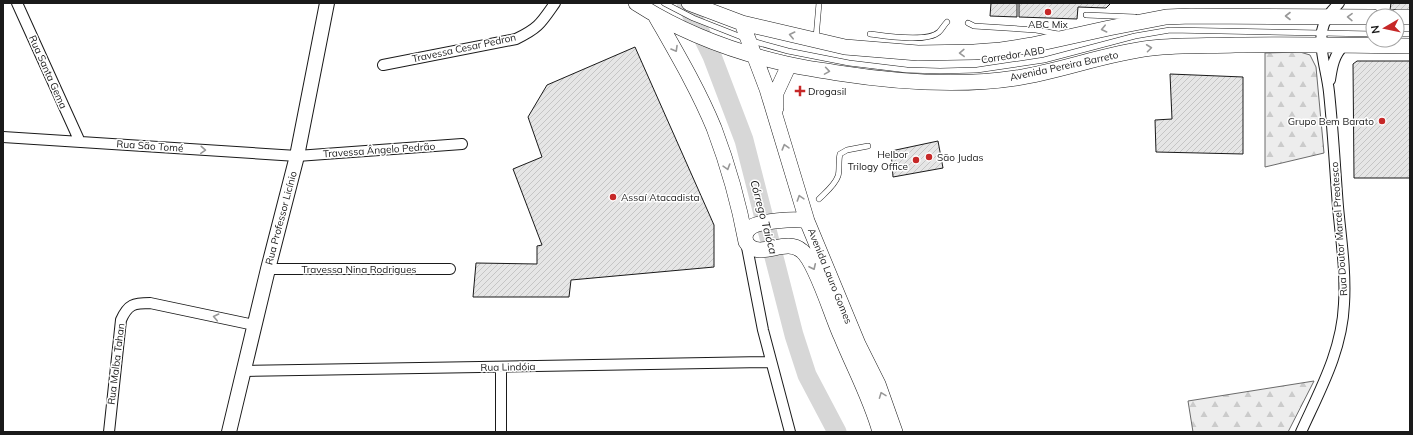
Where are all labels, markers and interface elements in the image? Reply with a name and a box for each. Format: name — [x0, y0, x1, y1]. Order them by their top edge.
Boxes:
marker: ABC Mix — [1043, 7, 1053, 17]
north arrow — [1365, 8, 1405, 48]
one-way arrow — [1285, 12, 1291, 20]
one-way arrow — [1347, 13, 1353, 21]
place label: ABC Mix — [1028, 18, 1069, 31]
one-way arrow — [1100, 24, 1107, 32]
text: N — [1368, 24, 1383, 35]
street label: Travessa Cesar Pedron — [411, 31, 517, 65]
one-way arrow — [788, 31, 795, 40]
street label: Rua Santa Gema — [26, 33, 70, 111]
street label: Corredor ABD — [980, 44, 1046, 66]
one-way arrow — [1146, 44, 1152, 53]
one-way arrow — [670, 45, 677, 52]
one-way arrow — [959, 48, 965, 57]
street label: Avenida Pereira Barreto — [1009, 48, 1120, 84]
one-way arrow — [824, 66, 830, 75]
place label: Drogasil — [808, 85, 847, 98]
marker: Drogasil — [795, 86, 805, 96]
place label: Grupo Bem Barato — [1288, 115, 1374, 128]
marker: Grupo Bem Barato — [1377, 116, 1387, 126]
street label: Rua São Tomé — [116, 137, 184, 155]
street label: Travessa Ângelo Pedrão — [322, 140, 436, 160]
one-way arrow — [781, 144, 789, 150]
one-way arrow — [200, 145, 206, 154]
place label: Helbor Trilogy Office — [848, 148, 908, 173]
place label: São Judas — [937, 151, 984, 164]
marker: São Judas — [924, 152, 934, 162]
marker: Helbor Trilogy Office — [911, 155, 921, 165]
street label: Rua Doutor Marcel Preotesco — [1328, 161, 1350, 297]
one-way arrow — [722, 164, 731, 171]
street label: Rua Professor Licínio — [262, 169, 300, 266]
water label: Córrego Taióca — [747, 178, 781, 256]
place label: Assaí Atacadista — [621, 191, 700, 204]
marker: Assaí Atacadista — [608, 192, 618, 202]
one-way arrow — [796, 194, 805, 201]
street label: Avenida Lauro Gomes — [805, 226, 855, 326]
street label: Travessa Nina Rodrigues — [301, 263, 417, 276]
one-way arrow — [808, 263, 816, 271]
one-way arrow — [213, 313, 219, 322]
street label: Rua Malba Tahan — [105, 322, 127, 405]
street label: Rua Lindóia — [480, 360, 536, 374]
one-way arrow — [879, 392, 887, 400]

